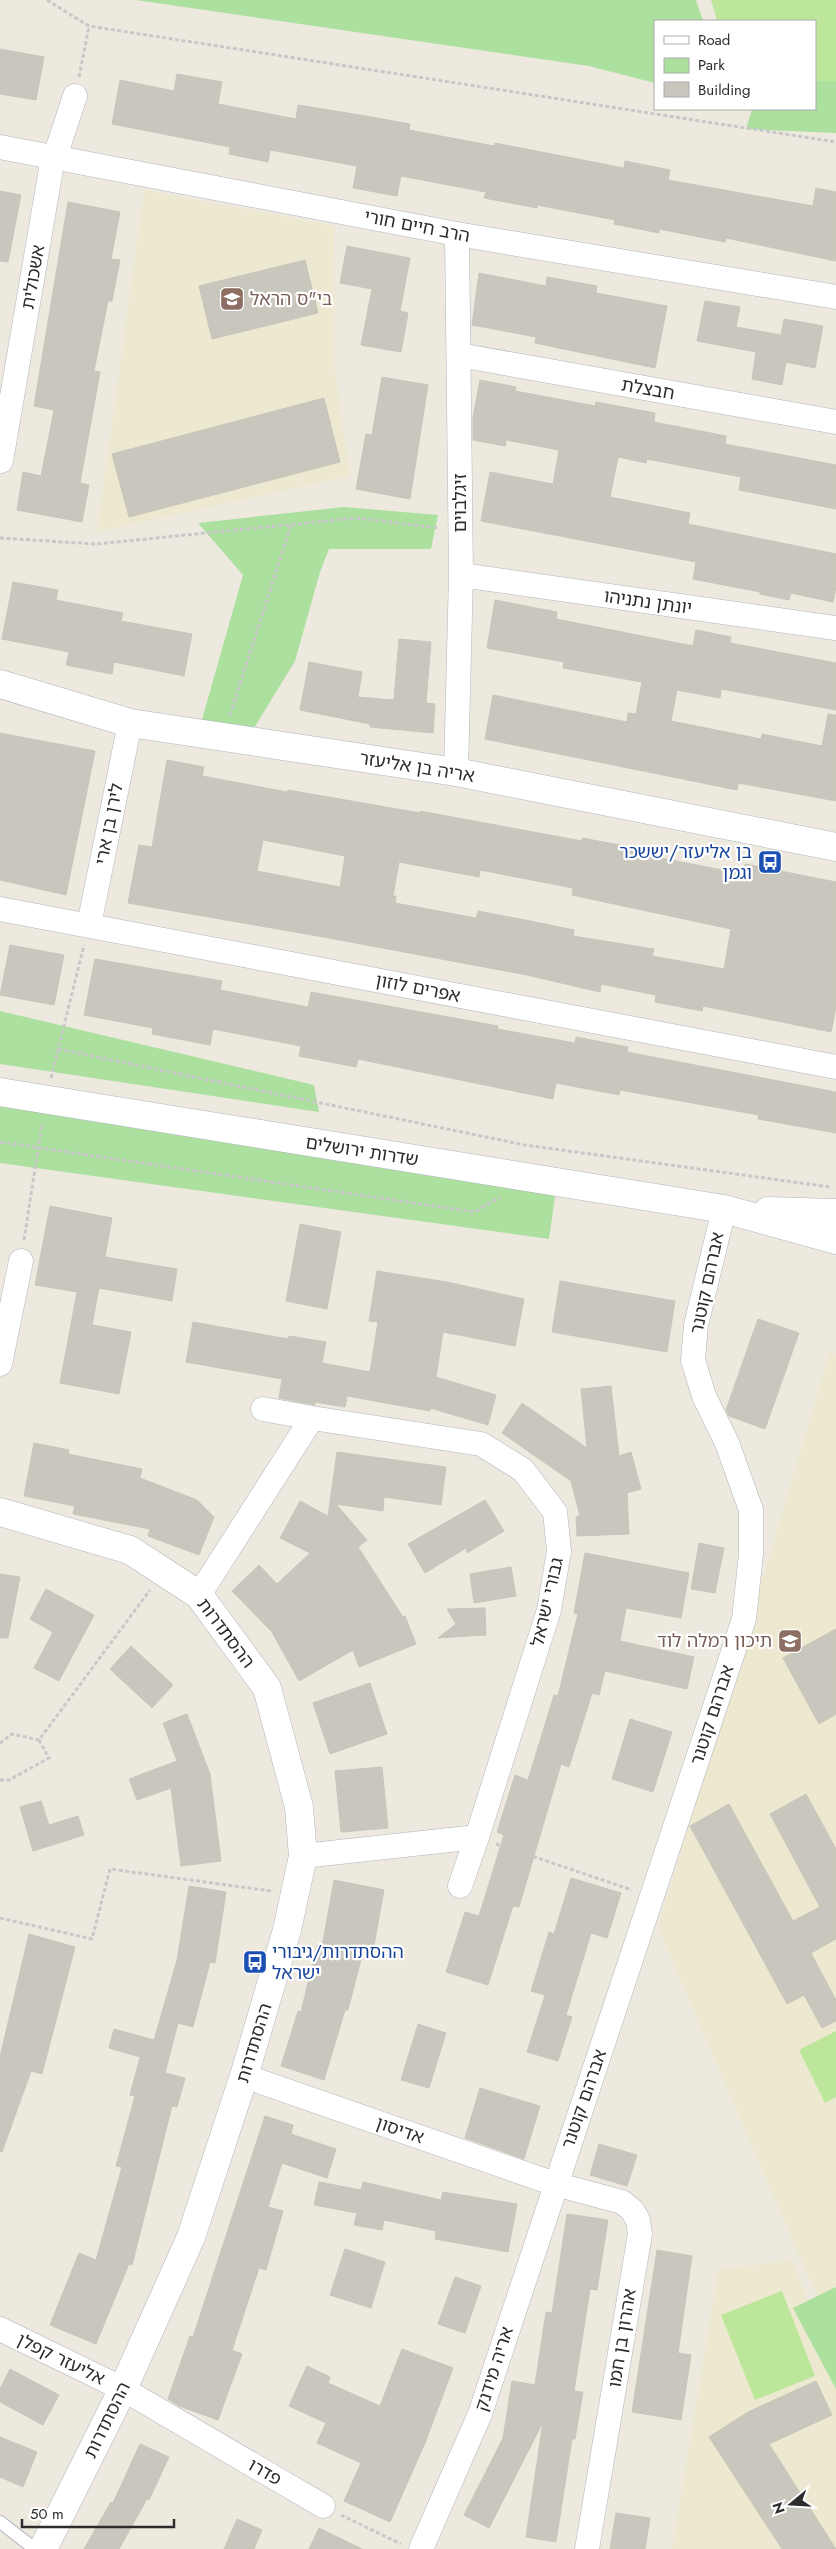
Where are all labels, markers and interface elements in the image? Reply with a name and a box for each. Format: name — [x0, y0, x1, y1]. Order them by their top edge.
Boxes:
legend — [654, 20, 816, 110]
text: Road — [698, 29, 730, 51]
text: Park — [698, 54, 725, 76]
text: Building — [698, 79, 750, 101]
street label: הרב חיים חורי — [362, 203, 472, 249]
street label: אשכולית — [15, 243, 51, 311]
school or university icon: בי"ס הראל — [219, 286, 245, 312]
place label: בי"ס הראל — [250, 286, 332, 312]
street label: חבצלת — [619, 372, 677, 406]
street label: זיגלבוים — [447, 473, 473, 533]
street label: יונתן נתניהו — [602, 583, 694, 621]
street label: אריה בן אליעזר — [358, 745, 476, 789]
street label: לירן בן ארי — [88, 781, 130, 867]
place label: בן אליעזר/יששכר וגמן — [619, 839, 752, 886]
bus stop icon: בן אליעזר/יששכר וגמן — [757, 849, 783, 875]
street label: אפרים לוזון — [373, 967, 463, 1009]
street label: שדרות ירושלים — [304, 1129, 420, 1173]
street label: אברהם קוטנר — [684, 1230, 730, 1336]
street label: גבורי ישראל — [524, 1555, 570, 1649]
street label: ההסתדרות — [191, 1592, 261, 1674]
place label: תיכון רמלה לוד — [657, 1628, 772, 1654]
school or university icon: תיכון רמלה לוד — [777, 1628, 803, 1654]
street label: אברהם קוטנר — [684, 1662, 740, 1768]
place label: ההסתדרות/גיבורי ישראל — [272, 1939, 404, 1986]
bus stop icon: ההסתדרות/גיבורי ישראל — [242, 1949, 268, 1975]
street label: ההסתדרות — [230, 2000, 278, 2086]
street label: אברהם קוטנר — [555, 2046, 613, 2152]
street label: אדיסון — [372, 2110, 428, 2150]
street label: אהרון בן חמו — [601, 2287, 643, 2389]
street label: אריה מידנק — [468, 2323, 520, 2415]
street label: אליעזר קפלן — [13, 2327, 109, 2391]
street label: ההסתדרות — [77, 2377, 137, 2463]
street label: פדרו — [243, 2452, 287, 2492]
north arrow — [766, 2479, 816, 2529]
scale bar — [22, 2496, 175, 2528]
text: N — [767, 2500, 790, 2516]
text: 50 m — [30, 2503, 64, 2525]

